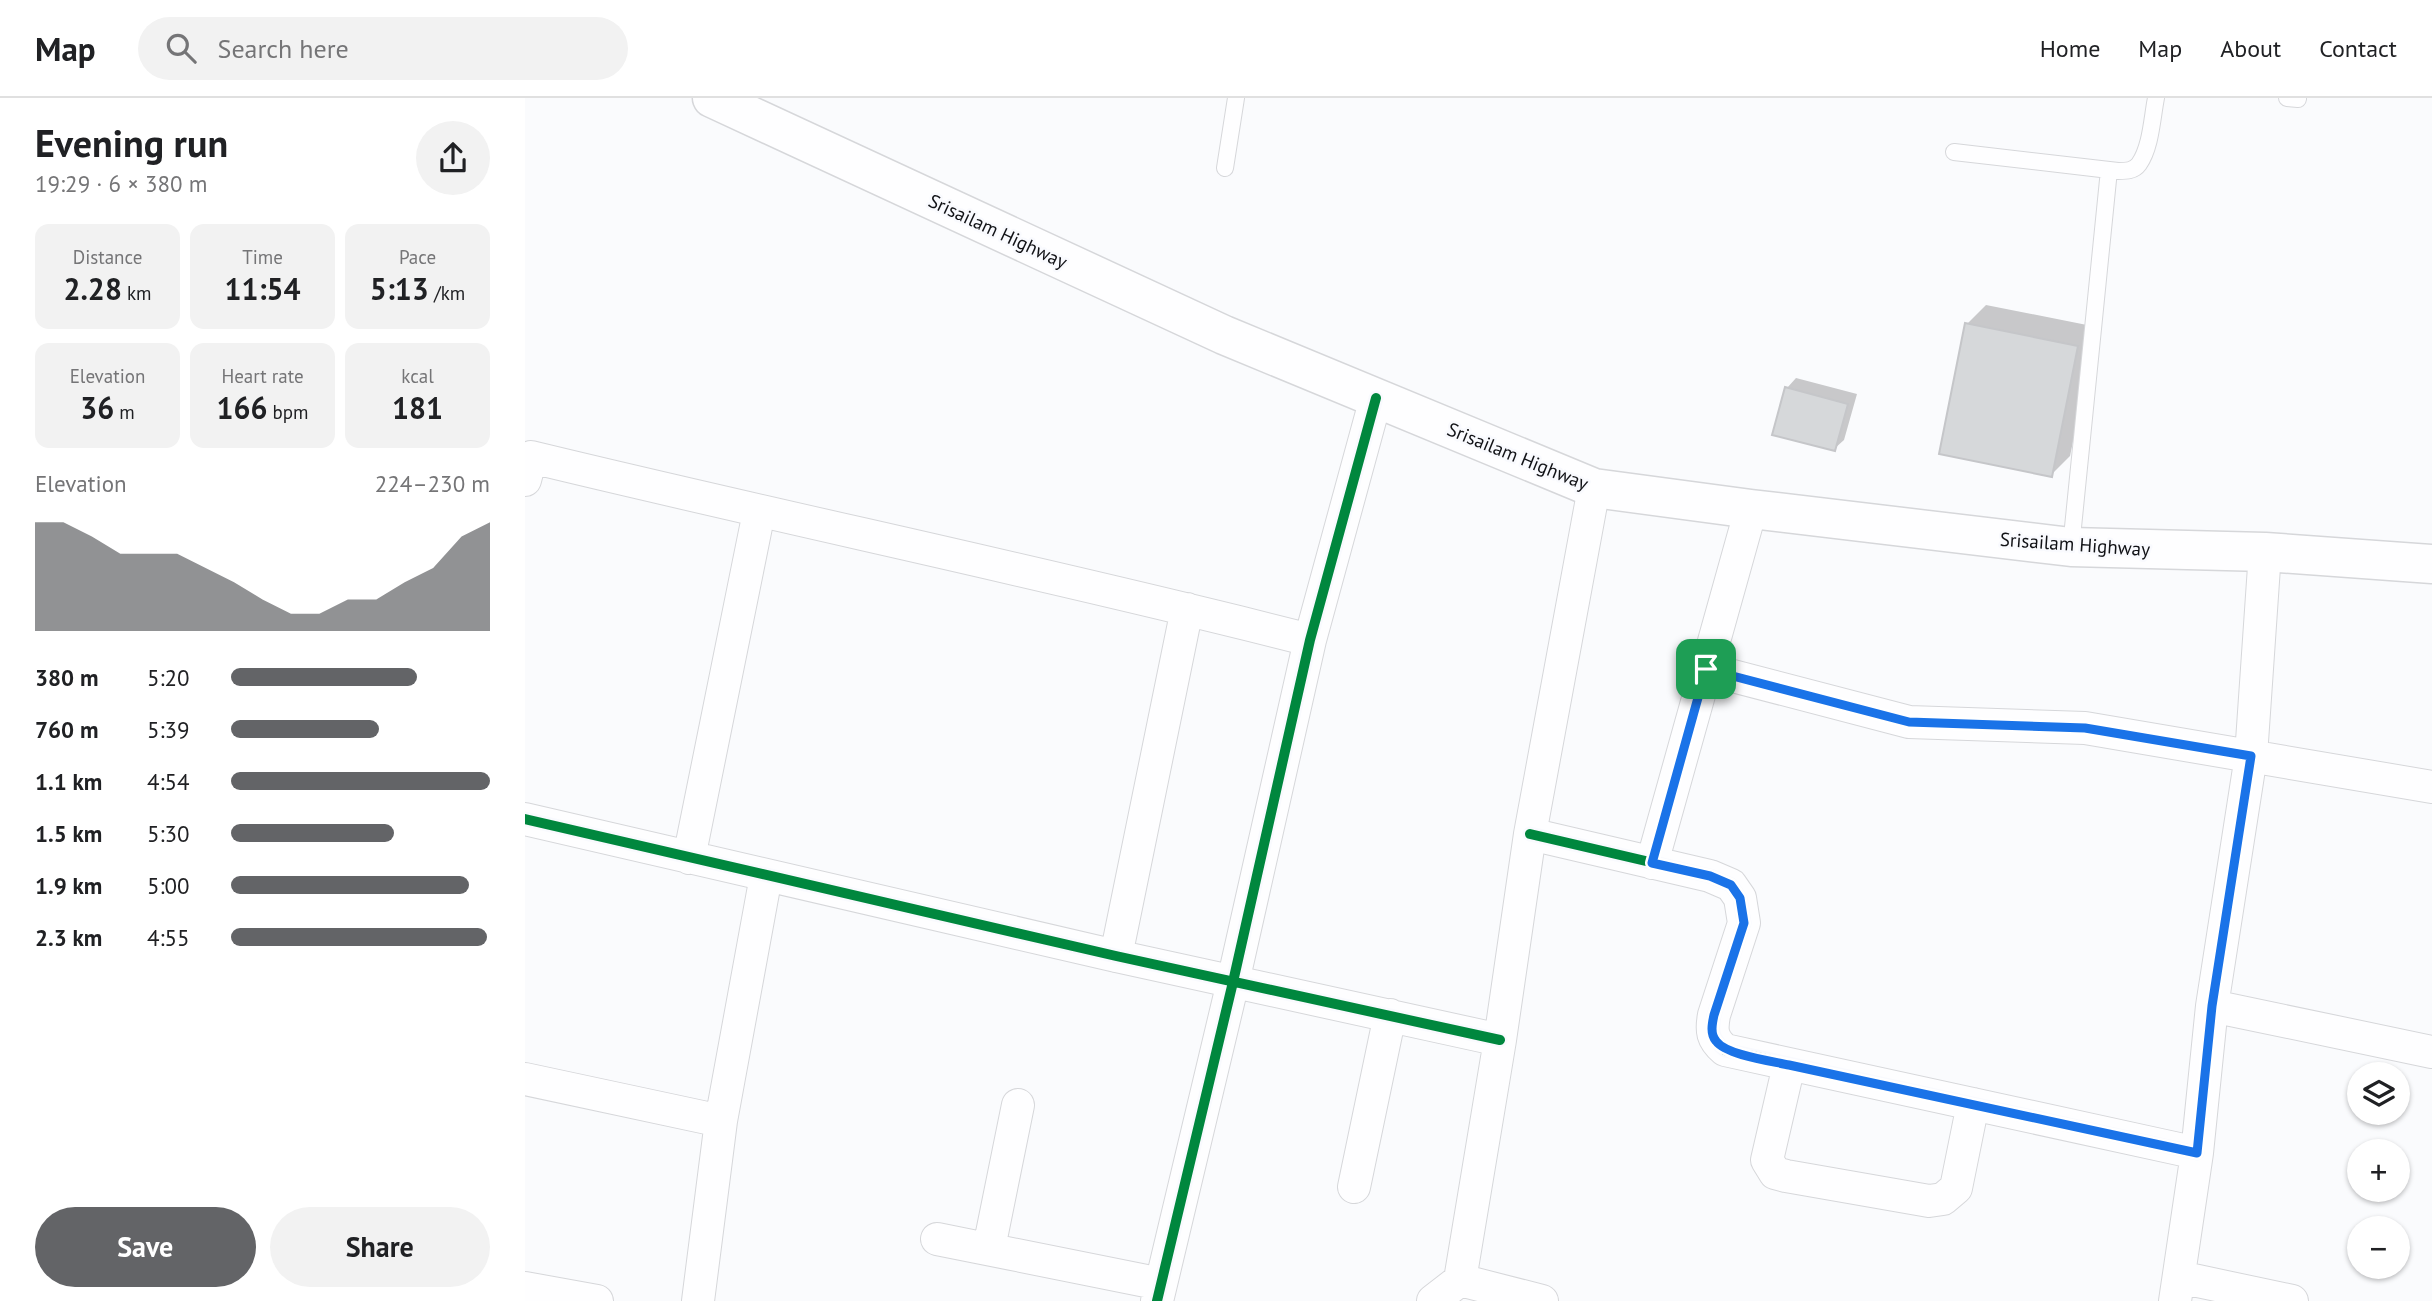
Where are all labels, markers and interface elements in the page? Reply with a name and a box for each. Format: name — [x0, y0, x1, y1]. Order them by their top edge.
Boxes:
search box — [138, 17, 628, 80]
text: Map — [35, 27, 96, 70]
icon: search — [162, 29, 200, 67]
text: Search here — [218, 32, 349, 65]
text: Home — [2040, 33, 2100, 64]
text: Map — [2138, 33, 2182, 64]
text: About — [2220, 33, 2281, 64]
text: Contact — [2319, 33, 2397, 64]
text: Evening run — [35, 118, 228, 167]
button: share — [416, 121, 490, 195]
text: 19:29 · 6 × 380 m — [35, 169, 207, 198]
street label: Srisailam Highway — [925, 188, 1071, 274]
text: Distance — [73, 245, 142, 269]
text: Time — [242, 245, 283, 269]
text: Pace — [399, 245, 436, 269]
text: 2.28 — [63, 269, 122, 308]
text: 11:54 — [224, 269, 301, 308]
text: 5:13 — [370, 269, 429, 308]
text: km — [122, 281, 152, 305]
text: /km — [429, 281, 465, 305]
text: Elevation — [70, 364, 145, 388]
text: Heart rate — [221, 364, 304, 388]
text: kcal — [401, 364, 434, 388]
text: 36 — [80, 388, 114, 427]
text: 166 — [216, 388, 267, 427]
text: 181 — [392, 388, 443, 427]
text: m — [114, 400, 135, 424]
text: bpm — [267, 400, 309, 424]
street label: Srisailam Highway — [1444, 417, 1592, 495]
text: Elevation — [35, 469, 127, 498]
text: 224–230 m — [375, 469, 490, 498]
street label: Srisailam Highway — [1999, 527, 2151, 561]
pin — [1676, 639, 1736, 699]
icon: arrive — [1687, 650, 1725, 688]
text: 380 m — [35, 663, 98, 692]
text: 5:20 — [147, 663, 190, 692]
text: 760 m — [35, 715, 98, 744]
text: 5:39 — [147, 715, 190, 744]
text: 1.1 km — [35, 767, 102, 796]
text: 4:54 — [147, 767, 190, 796]
text: 1.5 km — [35, 819, 102, 848]
text: 5:30 — [147, 819, 190, 848]
text: 1.9 km — [35, 871, 102, 900]
text: 5:00 — [147, 871, 190, 900]
text: 2.3 km — [35, 923, 102, 952]
text: 4:55 — [147, 923, 190, 952]
map controls — [2347, 1062, 2410, 1279]
button: layers — [2347, 1062, 2410, 1125]
button: + — [2347, 1139, 2410, 1202]
button: Save — [35, 1207, 256, 1287]
button: Share — [270, 1207, 490, 1287]
button: − — [2347, 1216, 2410, 1279]

